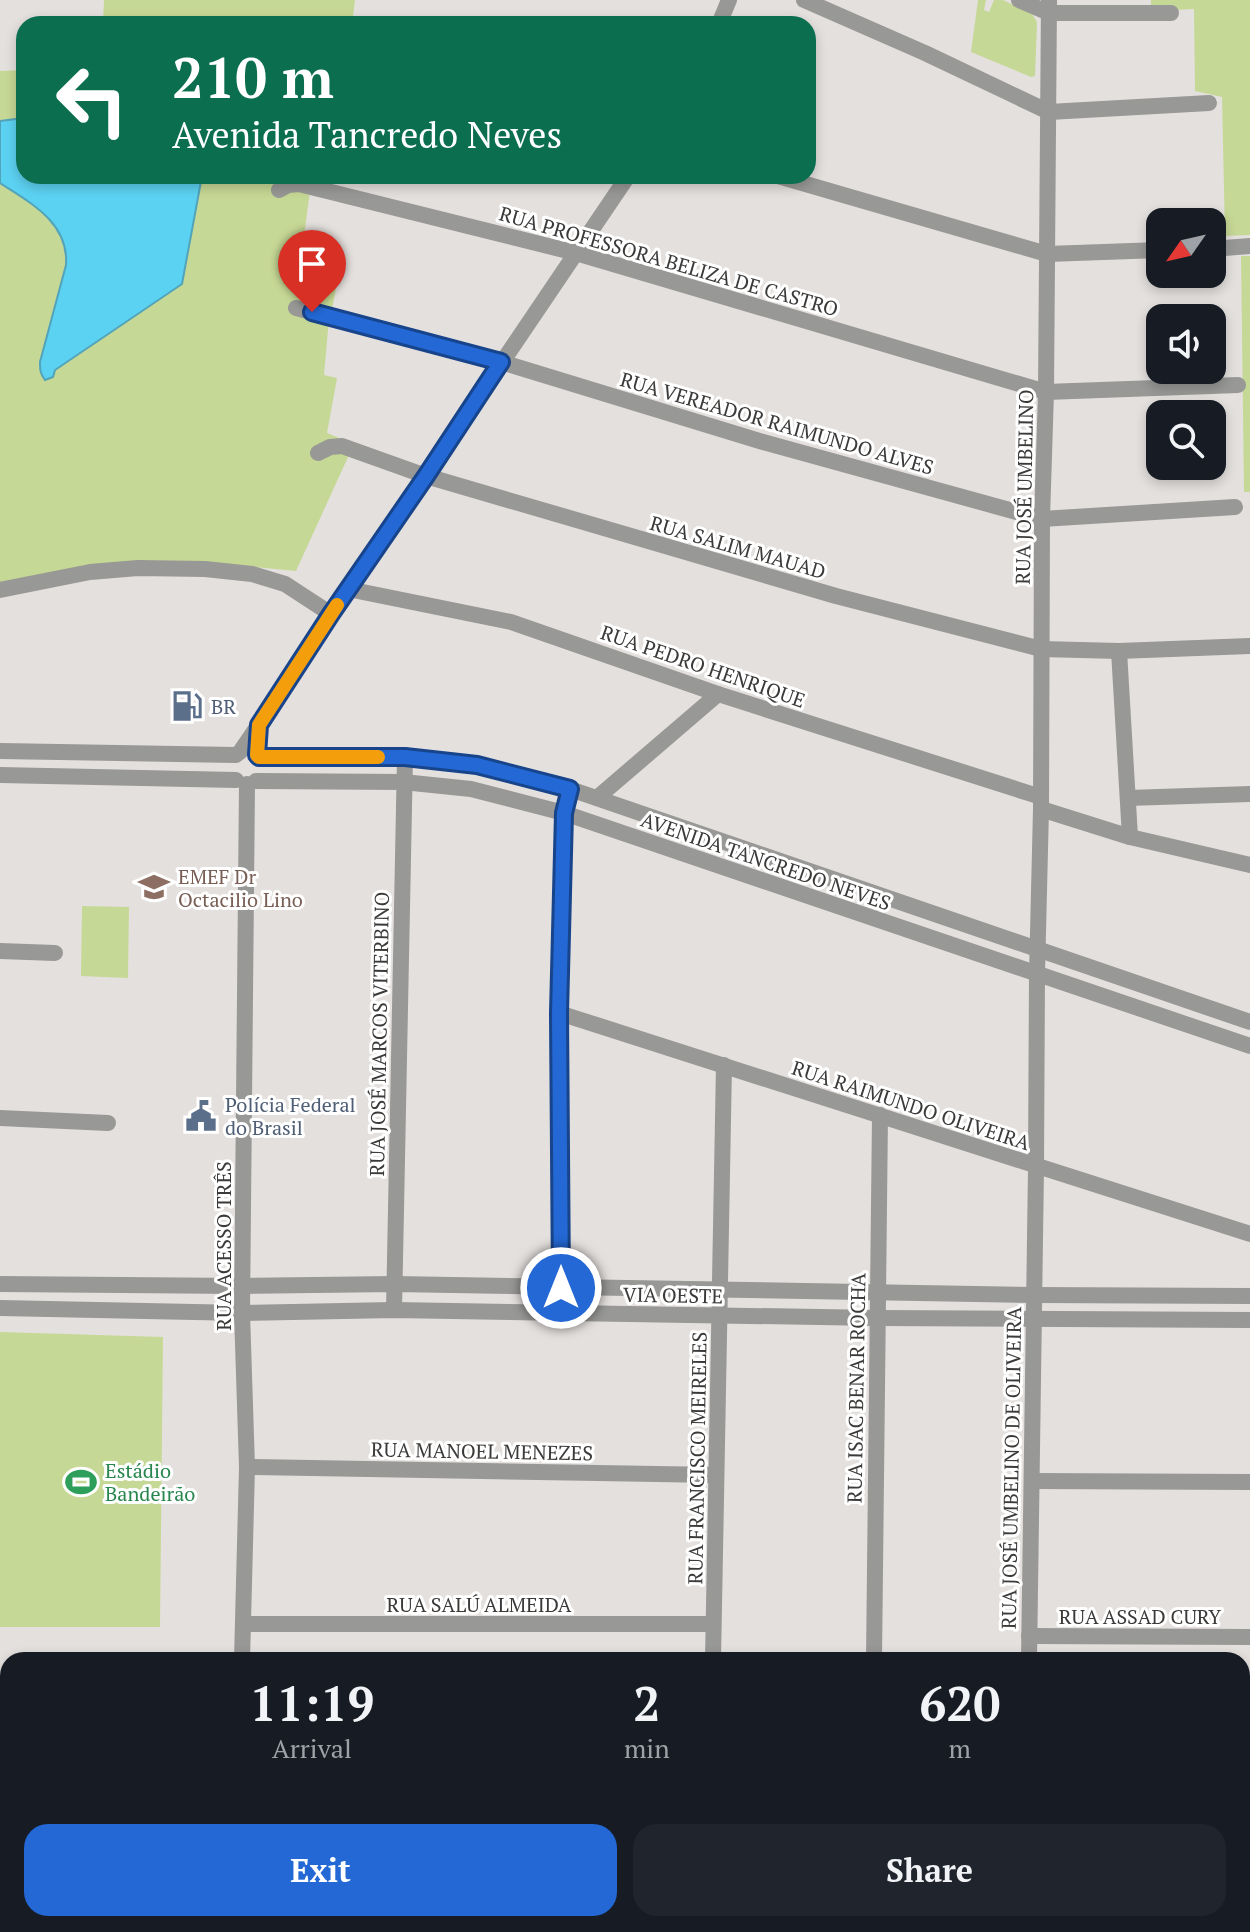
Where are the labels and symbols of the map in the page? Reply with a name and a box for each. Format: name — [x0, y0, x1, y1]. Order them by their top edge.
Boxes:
street label: RUA PROFESSORA BELIZA DE CASTRO — [496, 200, 842, 322]
north arrow — [1146, 208, 1226, 288]
pin — [278, 230, 346, 312]
street label: RUA VEREADOR RAIMUNDO ALVES — [617, 365, 937, 481]
street label: RUA JOSÉ UMBELINO — [1009, 389, 1039, 585]
street label: RUA SALIM MAUAD — [647, 509, 829, 585]
street label: RUA PEDRO HENRIQUE — [597, 618, 809, 714]
fuel station icon: BR — [170, 689, 204, 723]
place label: BR — [211, 693, 236, 720]
street label: AVENIDA TANCREDO NEVES — [638, 806, 894, 916]
place label: EMEF Dr Octacilio Lino — [178, 863, 303, 913]
school or university icon: EMEF Dr Octacilio Lino — [137, 870, 171, 904]
street label: RUA JOSÉ MARCOS VITERBINO — [363, 891, 395, 1177]
street label: RUA RAIMUNDO OLIVEIRA — [789, 1054, 1034, 1156]
place label: Polícia Federal do Brasil — [225, 1091, 356, 1141]
public building icon: Polícia Federal do Brasil — [184, 1099, 218, 1133]
street label: RUA ACESSO TRÊS — [210, 1161, 237, 1331]
position arrow — [519, 1246, 603, 1330]
street label: RUA ISAC BENAR ROCHA — [840, 1272, 872, 1503]
street label: VIA OESTE — [623, 1281, 723, 1309]
street label: RUA JOSÉ UMBELINO DE OLIVEIRA — [995, 1306, 1027, 1629]
street label: RUA FRANCISCO MEIRELES — [681, 1331, 713, 1585]
street label: RUA MANOEL MENEZES — [371, 1436, 593, 1466]
place label: Estádio Bandeirão — [105, 1457, 195, 1507]
sports icon: Estádio Bandeirão — [64, 1465, 98, 1499]
street label: RUA SALÚ ALMEIDA — [387, 1591, 572, 1618]
street label: RUA ASSAD CURY — [1059, 1603, 1221, 1630]

